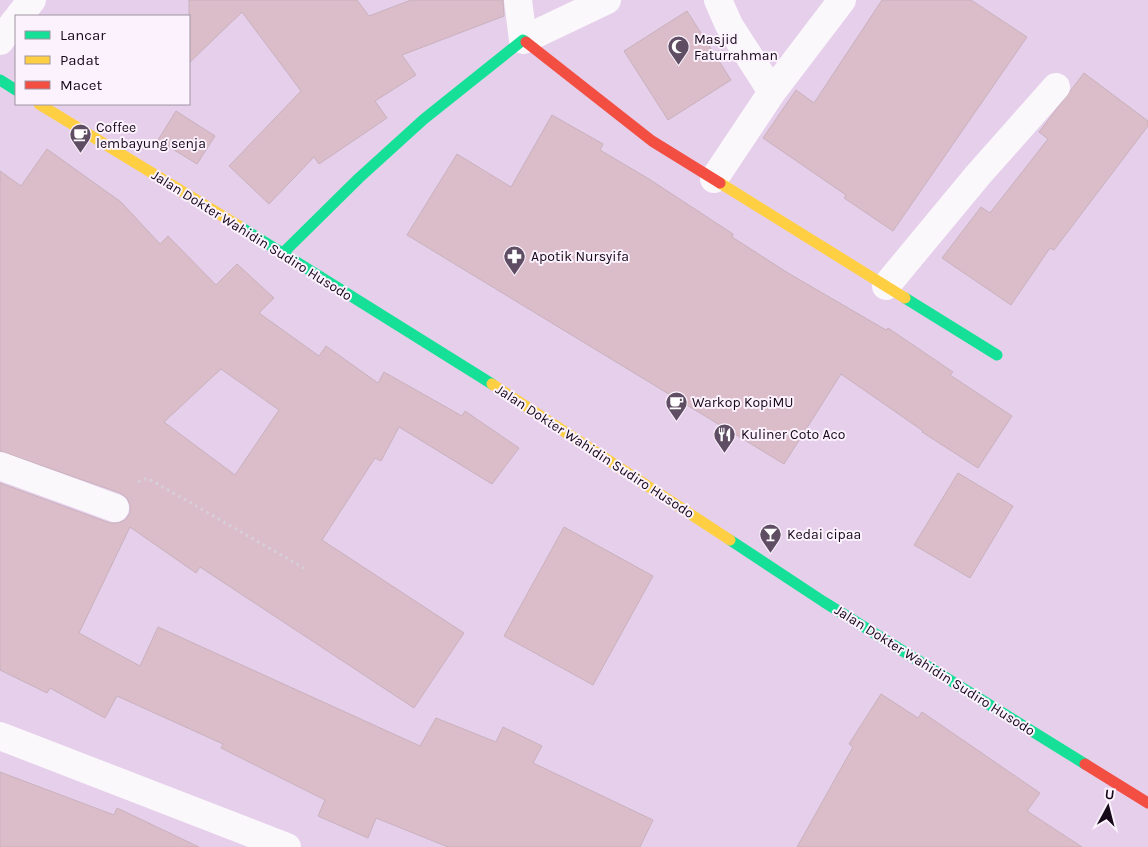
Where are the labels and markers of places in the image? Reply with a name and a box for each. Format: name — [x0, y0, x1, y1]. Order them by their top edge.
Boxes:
place label: Masjid Faturrahman — [694, 31, 778, 64]
mosque icon: Masjid Faturrahman — [666, 35, 690, 66]
place label: Coffee lembayung senja — [96, 119, 206, 152]
cafe icon: Coffee lembayung senja — [68, 123, 92, 154]
pharmacy icon: Apotik Nursyifa — [503, 244, 527, 275]
place label: Apotik Nursyifa — [531, 248, 629, 265]
cafe icon: Warkop KopiMU — [664, 390, 688, 421]
place label: Warkop KopiMU — [692, 394, 793, 411]
restaurant icon: Kuliner Coto Aco — [713, 422, 737, 453]
place label: Kuliner Coto Aco — [741, 426, 846, 443]
bar icon: Kedai cipaa — [759, 522, 783, 553]
place label: Kedai cipaa — [787, 526, 861, 543]

